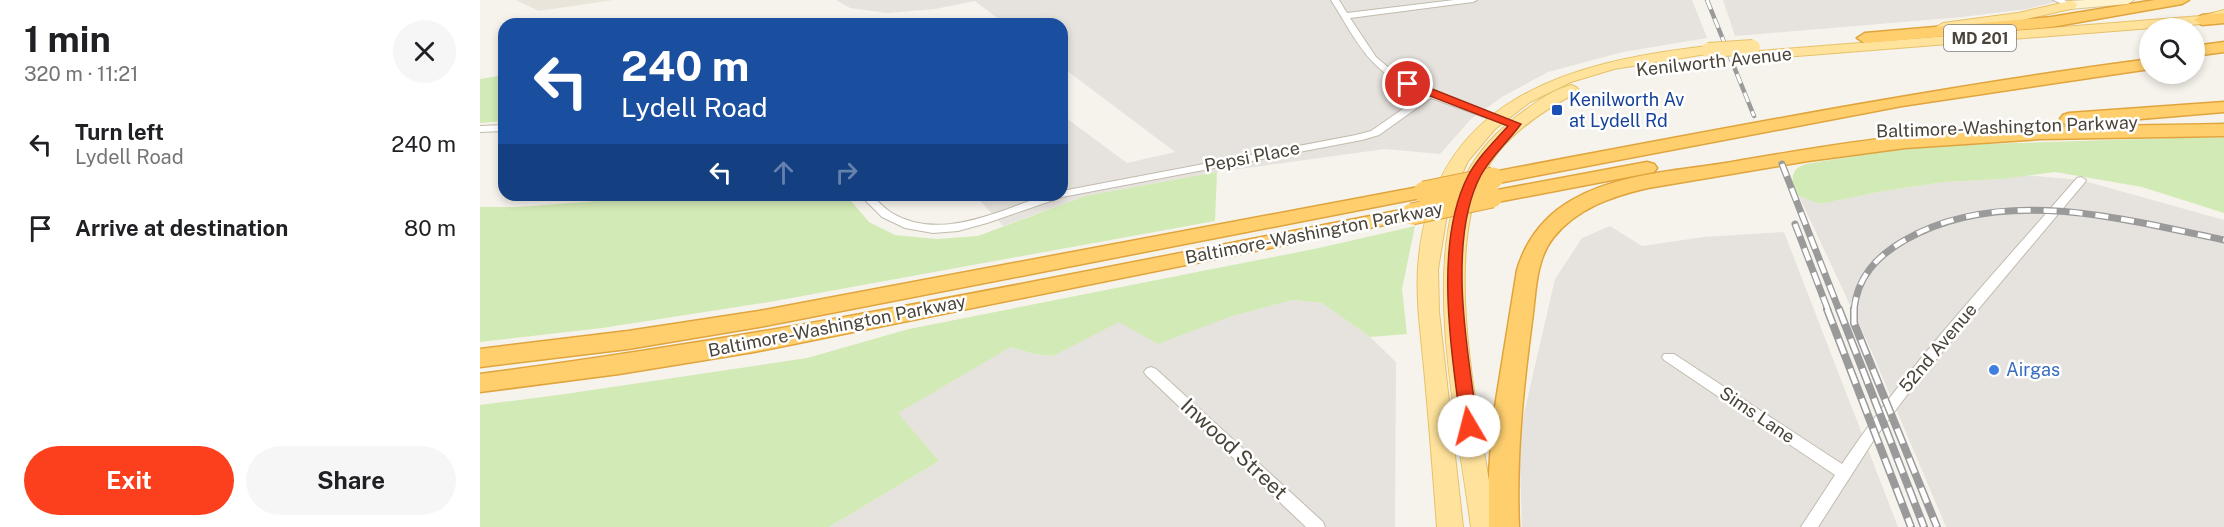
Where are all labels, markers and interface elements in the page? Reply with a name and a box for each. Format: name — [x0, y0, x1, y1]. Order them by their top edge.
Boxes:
text: 1 min — [24, 18, 111, 60]
map controls — [2139, 18, 2205, 84]
button: search — [2139, 18, 2205, 84]
button: close — [393, 20, 456, 83]
road number: MD 201 — [1944, 25, 2016, 51]
text: 240 m — [621, 41, 749, 90]
icon: left — [522, 42, 600, 120]
street label: Kenilworth Avenue — [1635, 43, 1793, 80]
pin — [1382, 58, 1433, 109]
text: 320 m · 11:21 — [24, 62, 138, 86]
icon: arrive — [1391, 67, 1424, 100]
place label: Kenilworth Av at Lydell Rd — [1569, 89, 1684, 131]
text: Lydell Road — [621, 91, 768, 123]
marker: Kenilworth Av at Lydell Rd — [1550, 103, 1564, 117]
street label: Baltimore-Washington Parkway — [1876, 111, 2139, 142]
text: Turn left — [75, 119, 164, 145]
icon: left — [24, 128, 57, 161]
text: 240 m — [391, 131, 456, 157]
street label: Pepsi Place — [1202, 137, 1301, 176]
text: Lydell Road — [75, 145, 184, 169]
icon: left — [704, 156, 737, 189]
icon: ahead — [767, 156, 800, 189]
icon: right — [830, 156, 863, 189]
street label: Baltimore-Washington Parkway — [1183, 197, 1445, 268]
icon: arrive — [24, 212, 57, 245]
text: Arrive at destination — [75, 215, 288, 241]
text: 80 m — [404, 215, 456, 241]
street label: Baltimore-Washington Parkway — [706, 290, 968, 361]
street label: 52nd Avenue — [1894, 299, 1981, 396]
place label: Airgas — [2006, 359, 2060, 380]
marker: Airgas — [1987, 363, 2001, 377]
street label: Sims Lane — [1716, 382, 1799, 447]
street label: Inwood Street — [1176, 393, 1293, 504]
position arrow — [1437, 394, 1501, 458]
button: Exit — [24, 446, 234, 515]
button: Share — [246, 446, 456, 515]

